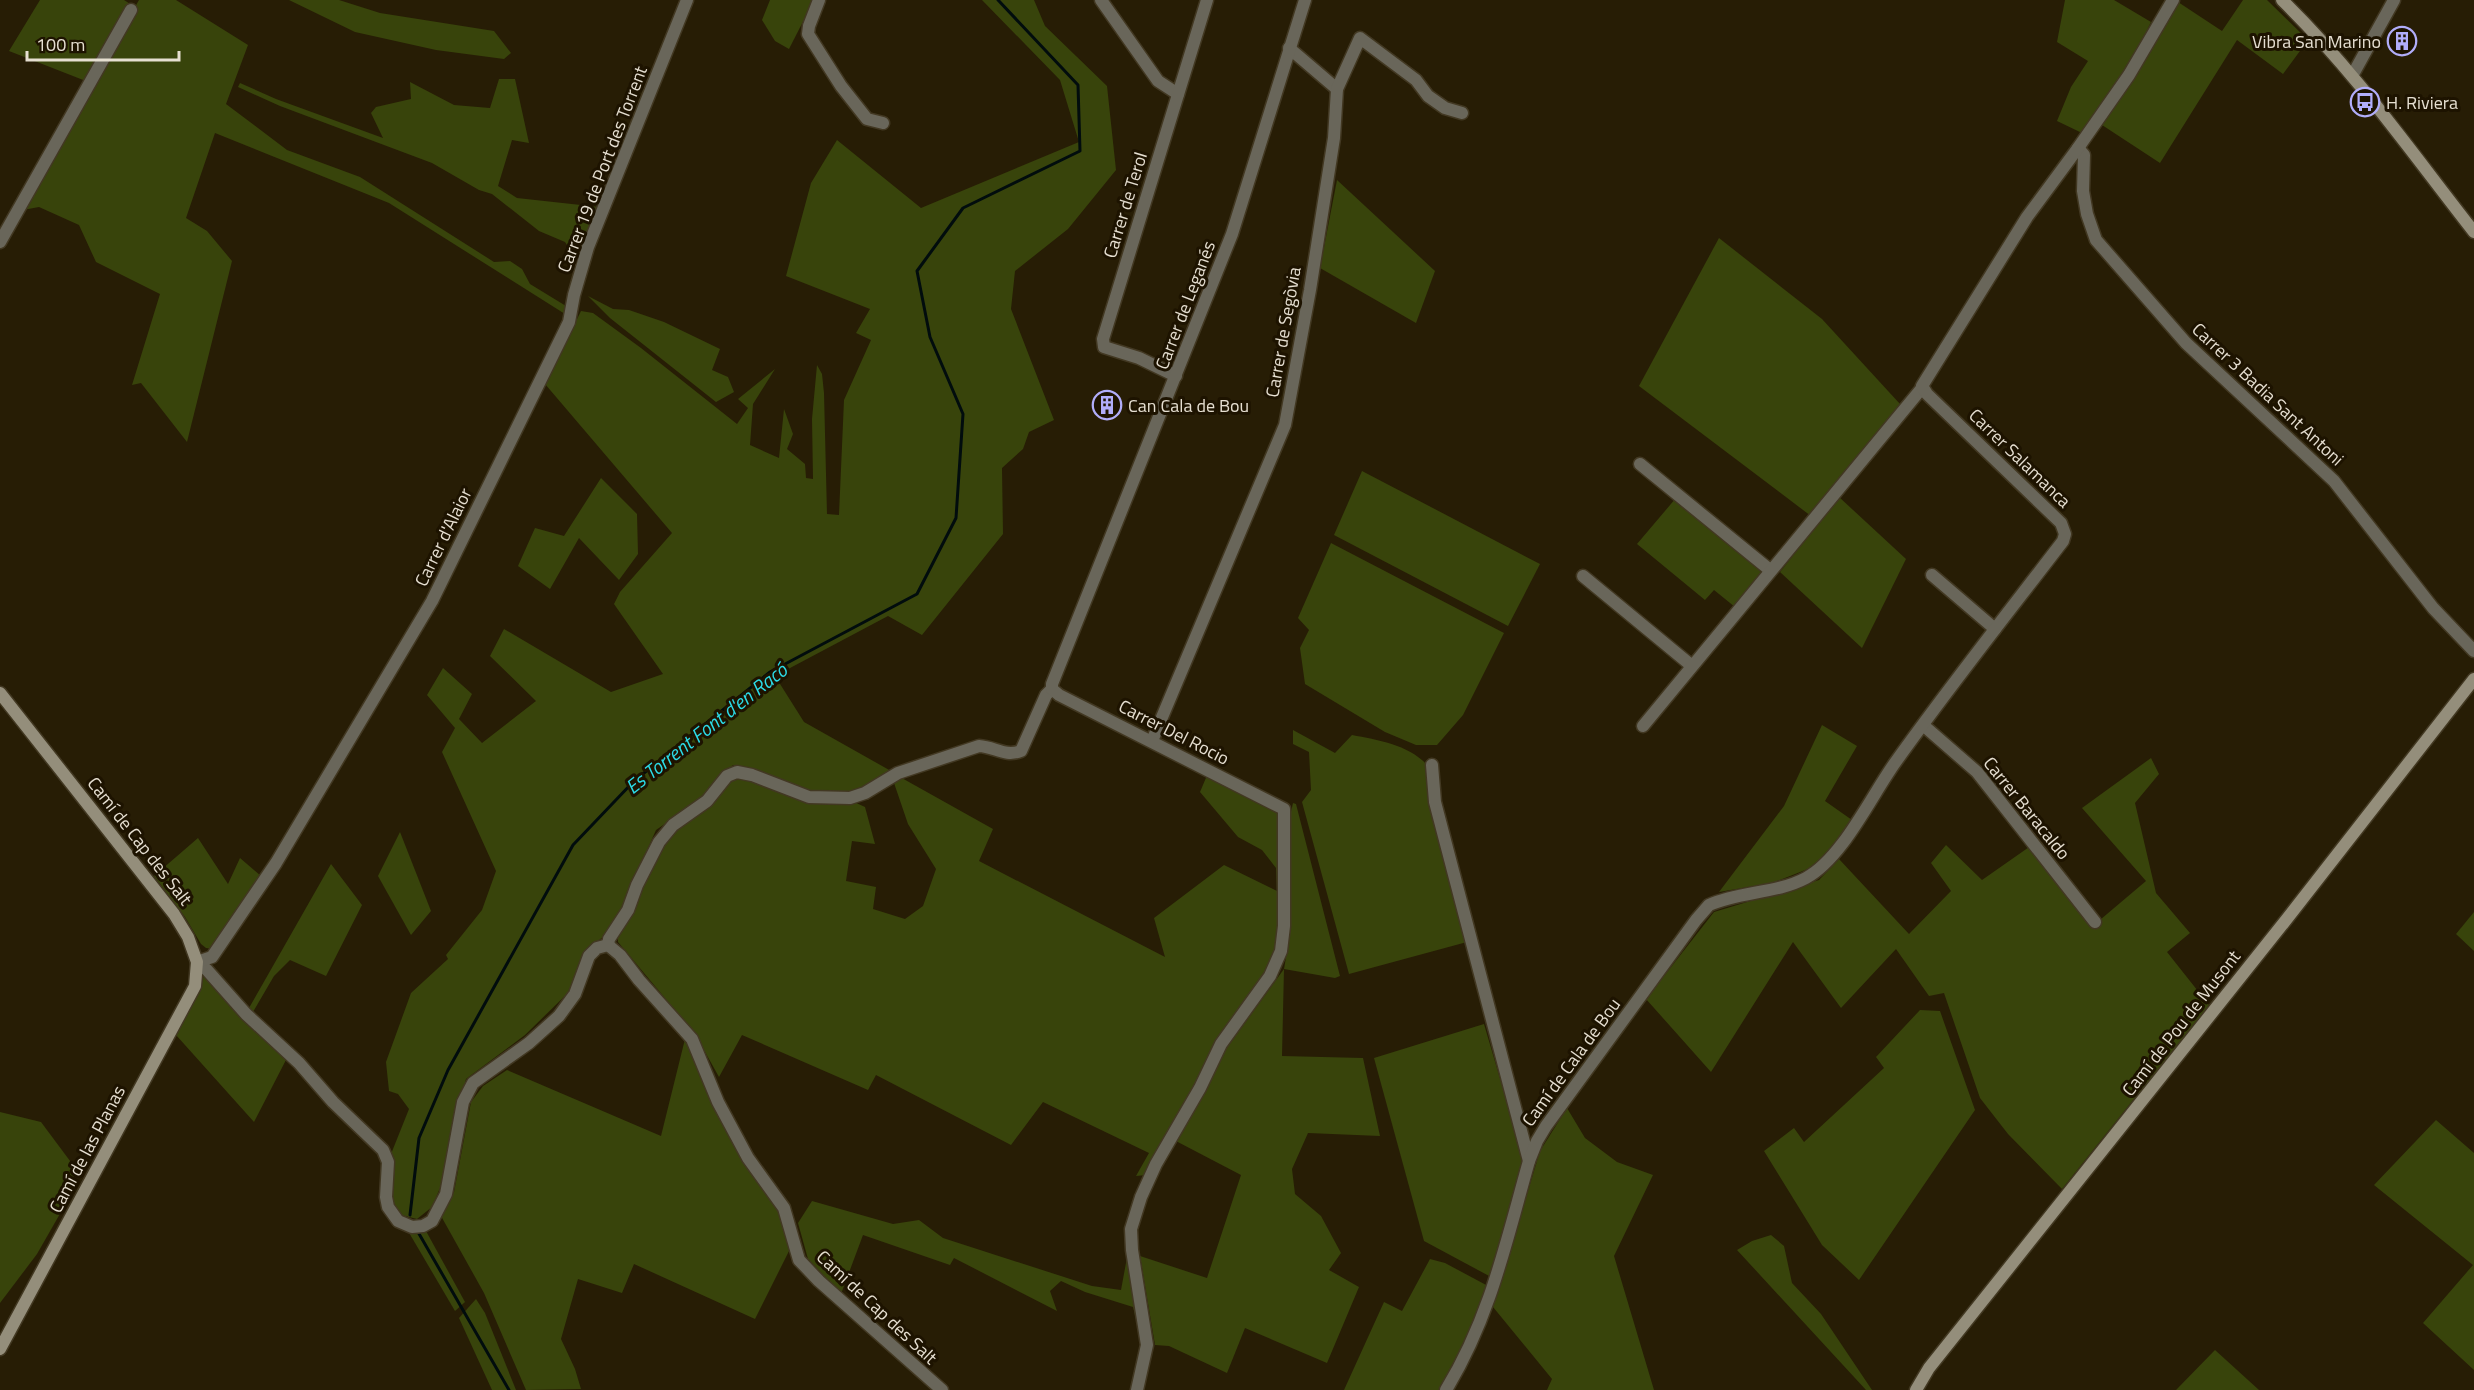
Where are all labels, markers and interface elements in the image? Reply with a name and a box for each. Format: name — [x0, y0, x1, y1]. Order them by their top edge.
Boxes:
scale bar — [27, 24, 178, 62]
building icon: Vibra San Marino — [2386, 25, 2418, 57]
place label: Vibra San Marino — [2252, 28, 2381, 55]
text: 100 m — [36, 31, 85, 58]
street label: Carrer 19 de Port des Torrent — [550, 61, 654, 276]
bus stop icon: H. Riviera — [2349, 86, 2381, 118]
place label: H. Riviera — [2386, 89, 2458, 116]
street label: Carrer de Terol — [1096, 149, 1154, 261]
street label: Carrer de Leganés — [1148, 237, 1222, 373]
street label: Carrer de Segòvia — [1258, 265, 1308, 399]
street label: Carrer 3 Badia Sant Antoni — [2186, 316, 2350, 472]
building icon: Can Cala de Bou — [1091, 389, 1123, 421]
place label: Can Cala de Bou — [1128, 392, 1249, 419]
street label: Carrer Salamanca — [1963, 402, 2077, 514]
street label: Carrer d'Alaior — [408, 483, 478, 591]
water label: Es Torrent Font d'en Racó — [618, 654, 795, 801]
street label: Carrer Del Rocio — [1114, 693, 1234, 771]
street label: Carrer Baracaldo — [1977, 751, 2077, 865]
street label: Camí de Cap des Salt — [81, 771, 199, 912]
street label: Camí de Pou de Musont — [2115, 944, 2247, 1102]
street label: Camí de Cala de Bou — [1515, 992, 1627, 1132]
street label: Camí de las Planas — [42, 1081, 132, 1217]
street label: Camí de Cap des Salt — [810, 1244, 944, 1371]

